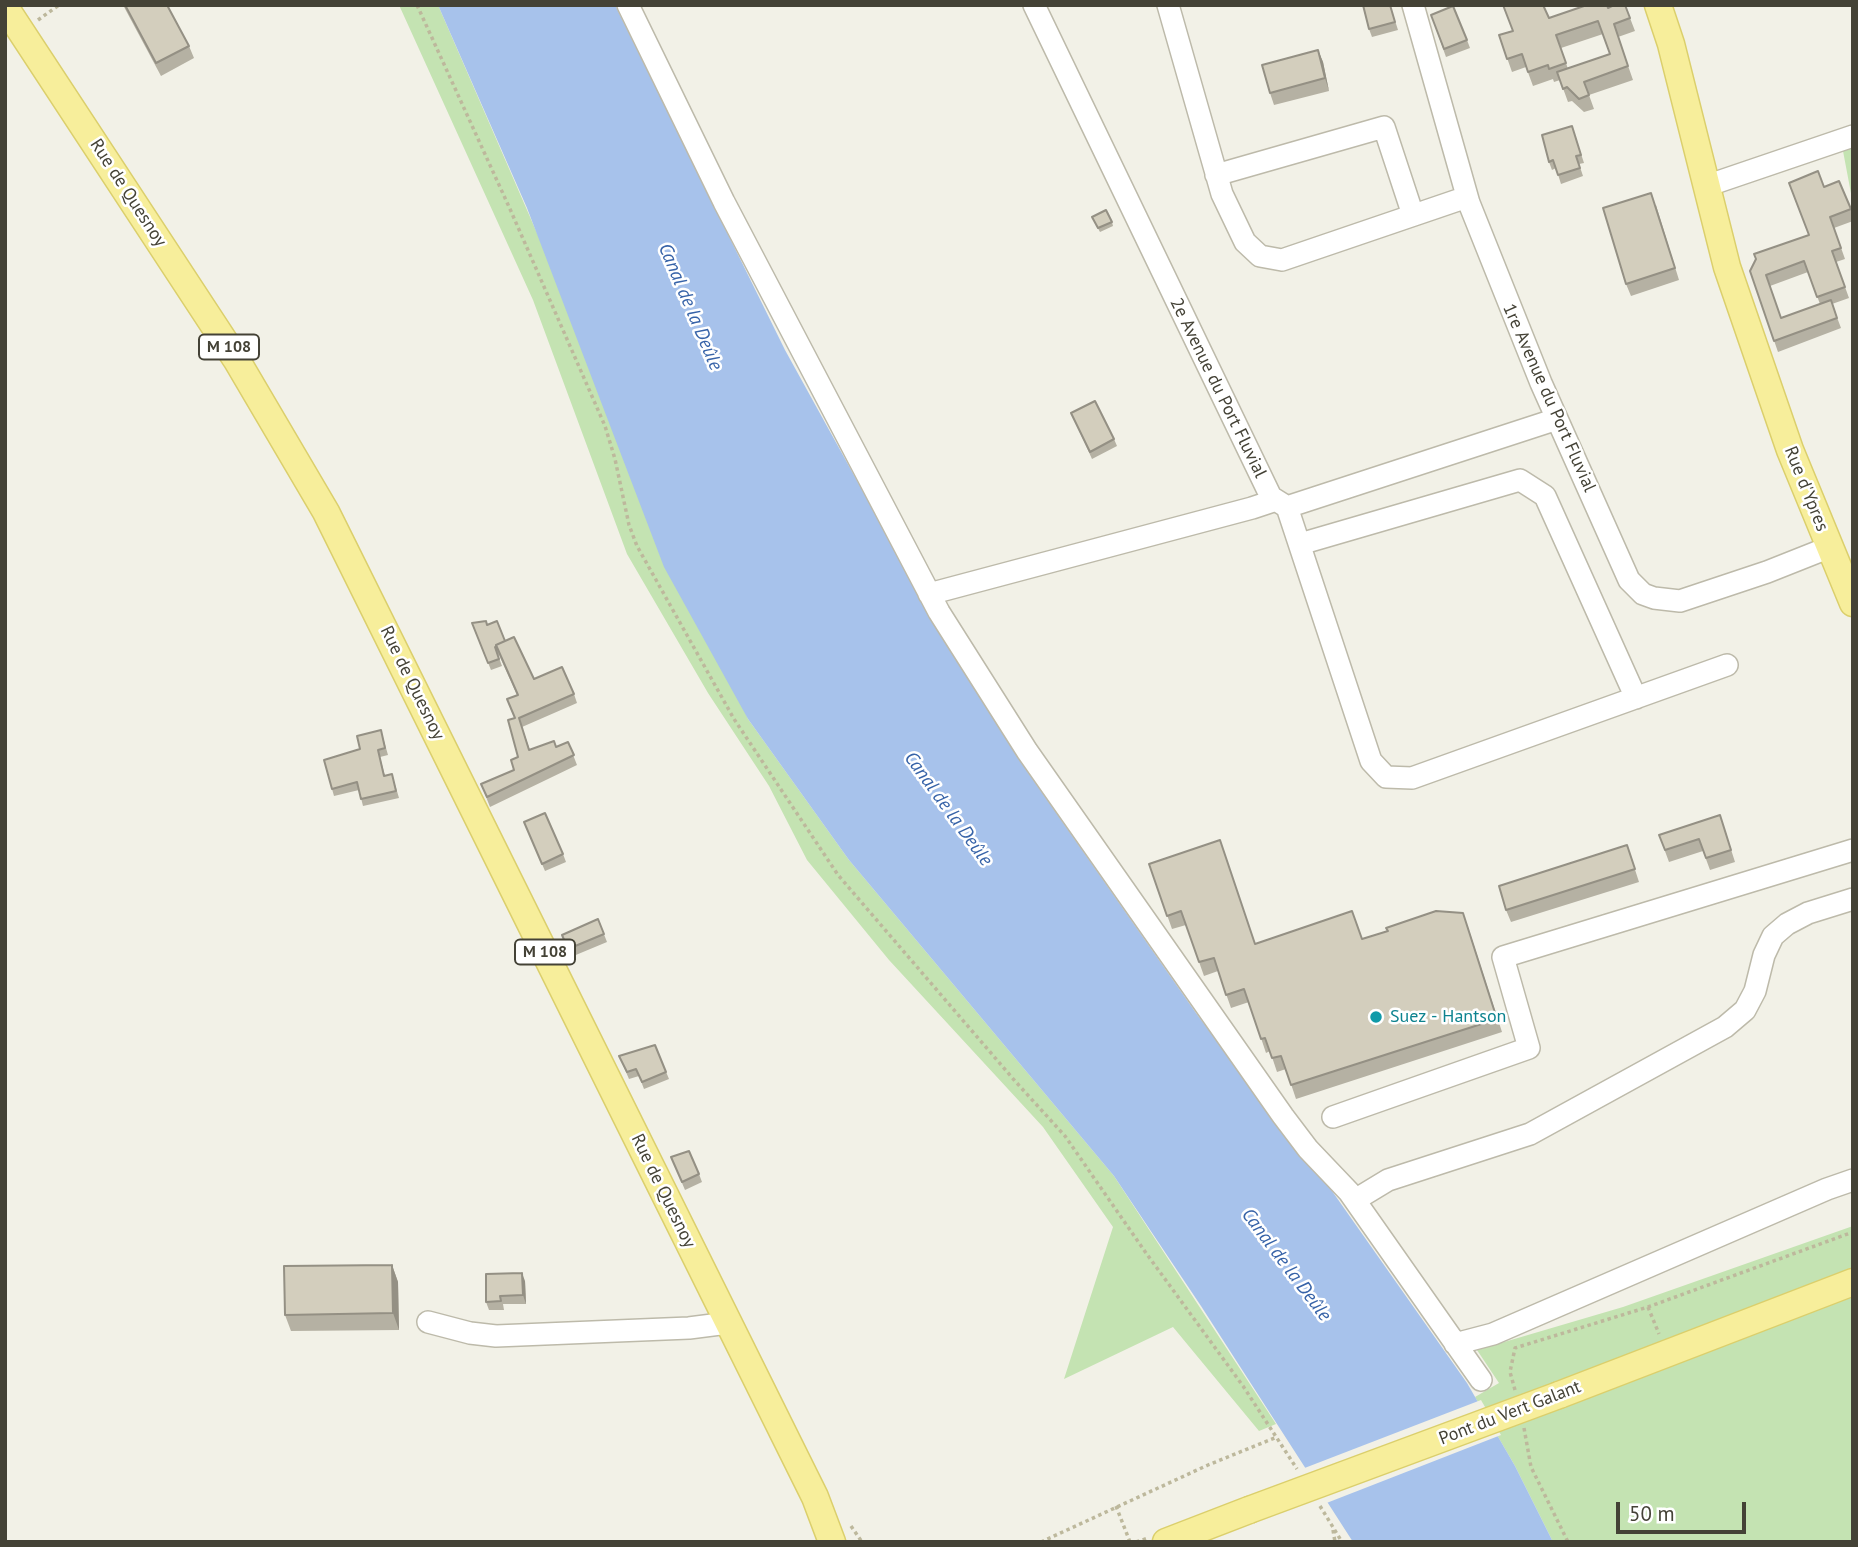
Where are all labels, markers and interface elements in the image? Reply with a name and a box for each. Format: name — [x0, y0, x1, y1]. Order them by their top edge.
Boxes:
street label: Rue de Quesnoy — [85, 135, 171, 251]
water label: Canal de la Deûle — [653, 240, 727, 374]
street label: 2e Avenue du Port Fluvial — [1165, 294, 1271, 482]
street label: 1re Avenue du Port Fluvial — [1498, 301, 1600, 495]
road number: M 108 — [199, 334, 259, 360]
street label: Rue d'Ypres — [1779, 443, 1833, 535]
street label: Rue de Quesnoy — [375, 622, 449, 744]
water label: Canal de la Deûle — [899, 747, 997, 871]
road number: M 108 — [515, 940, 575, 964]
place label: Suez - Hantson — [1390, 1006, 1506, 1028]
marker: Suez - Hantson — [1368, 1009, 1384, 1025]
street label: Rue de Quesnoy — [626, 1130, 700, 1252]
water label: Canal de la Deûle — [1236, 1204, 1336, 1326]
street label: Pont du Vert Galant — [1436, 1376, 1584, 1450]
scale bar — [1620, 1488, 1750, 1532]
text: 50 m — [1629, 1500, 1675, 1527]

